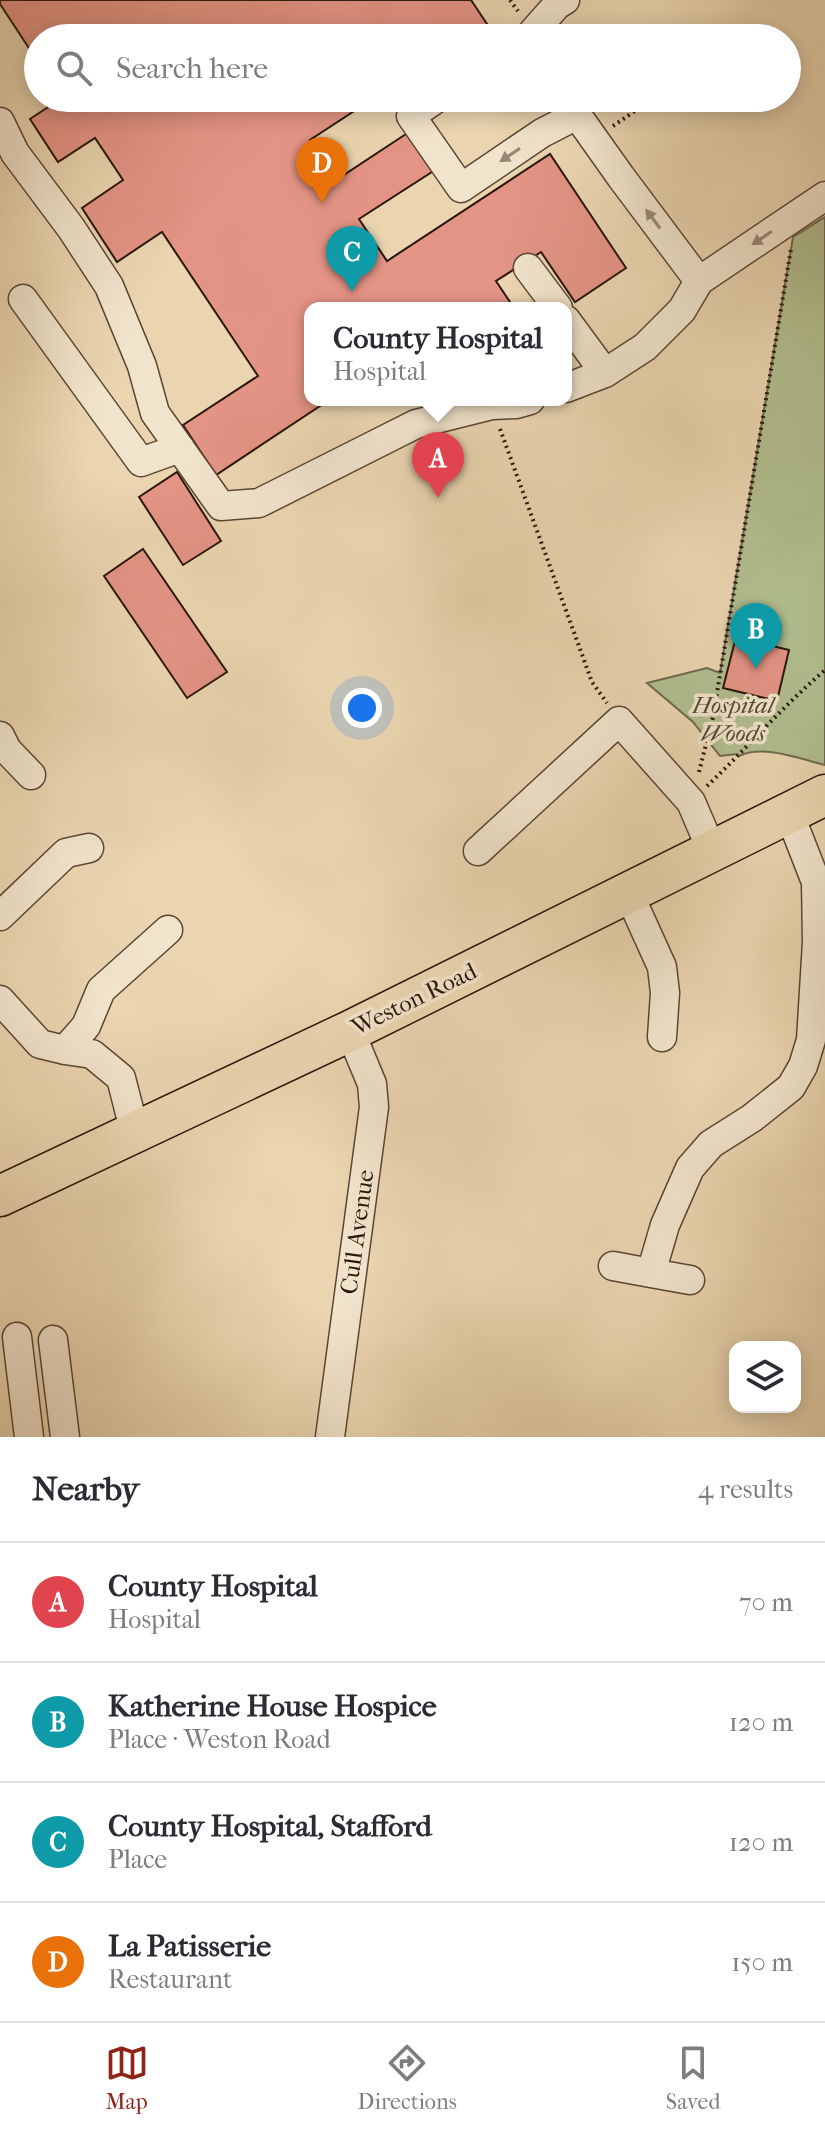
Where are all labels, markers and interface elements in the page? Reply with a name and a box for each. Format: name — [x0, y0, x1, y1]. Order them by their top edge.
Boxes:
search box — [24, 24, 801, 112]
icon: search — [52, 46, 96, 90]
text: Search here — [116, 51, 268, 86]
pin: D — [296, 137, 348, 203]
one-way arrow — [500, 147, 521, 162]
one-way arrow — [645, 208, 661, 229]
pin: C — [326, 226, 378, 292]
one-way arrow — [752, 231, 773, 246]
popup — [304, 302, 572, 406]
text: County Hospital — [333, 321, 543, 356]
text: Hospital — [333, 356, 426, 387]
pin: A — [412, 432, 464, 498]
pin: B — [730, 603, 782, 669]
your location — [342, 688, 382, 728]
park label: Hospital Woods — [692, 691, 777, 747]
street label: Weston Road — [346, 956, 482, 1042]
street label: Cull Avenue — [334, 1168, 380, 1296]
map controls — [729, 1341, 801, 1413]
button: layers — [729, 1341, 801, 1413]
text: Nearby — [32, 1469, 139, 1509]
text: 4 results — [698, 1474, 793, 1505]
text: County Hospital — [108, 1569, 318, 1604]
text: A — [50, 1587, 66, 1618]
text: 70 m — [739, 1587, 793, 1618]
text: Hospital — [108, 1604, 201, 1635]
text: Katherine House Hospice — [108, 1689, 437, 1724]
text: B — [50, 1707, 66, 1738]
text: 120 m — [729, 1707, 793, 1738]
text: Place · Weston Road — [108, 1724, 331, 1755]
text: County Hospital, Stafford — [108, 1809, 432, 1844]
text: C — [49, 1827, 67, 1858]
text: 120 m — [729, 1827, 793, 1858]
text: Place — [108, 1844, 167, 1875]
text: La Patisserie — [108, 1929, 271, 1964]
text: D — [48, 1947, 68, 1978]
text: 150 m — [731, 1947, 793, 1978]
text: Restaurant — [108, 1964, 232, 1995]
tab: Map — [105, 2041, 149, 2115]
tab: Directions — [358, 2041, 457, 2115]
tab: Saved — [666, 2041, 720, 2115]

